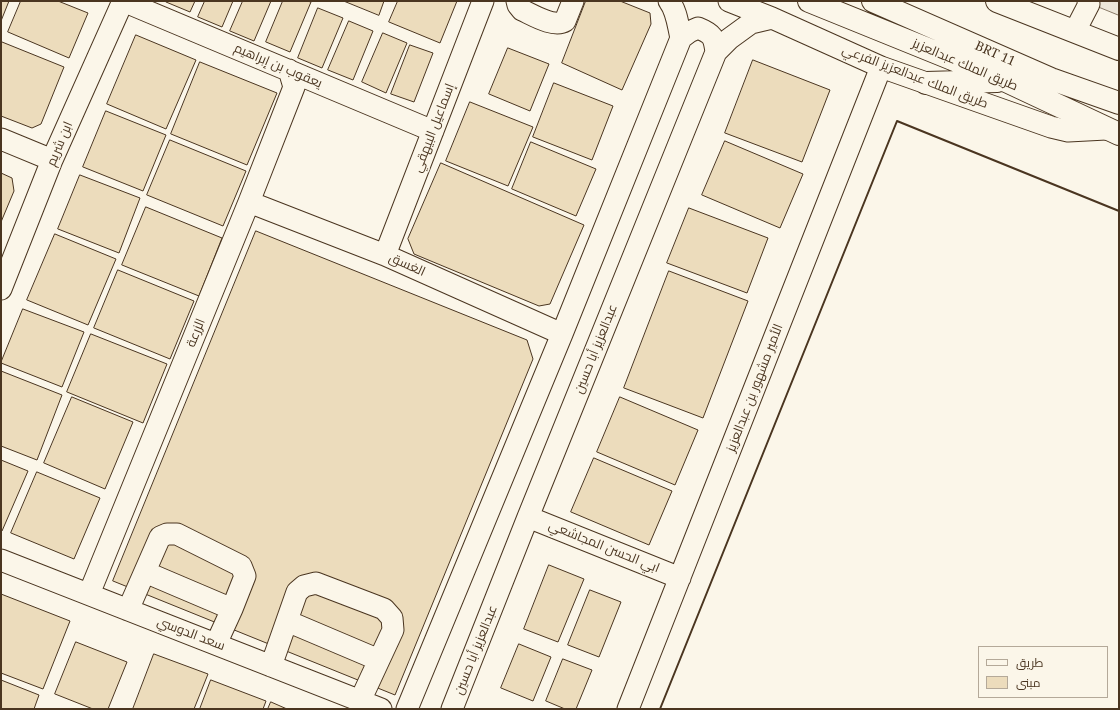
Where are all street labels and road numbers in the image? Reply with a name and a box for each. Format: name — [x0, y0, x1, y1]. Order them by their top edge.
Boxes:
street label: طريق الملك عبدالعزيز — [910, 36, 1020, 94]
street label: BRT 11 — [972, 38, 1018, 70]
street label: يعقوب بن إبراهيم — [232, 40, 324, 92]
street label: طريق الملك عبدالعزيز الفرعي — [840, 42, 990, 112]
street label: إسماعيل البيهقي — [410, 81, 458, 175]
street label: ابن شريم — [44, 119, 76, 169]
street label: الغسق — [386, 250, 428, 280]
street label: عبدالعزيز أبا حسين — [571, 302, 621, 396]
street label: الزرعة — [183, 316, 209, 350]
street label: الأمير مشهور بن عبدالعزيز — [723, 322, 787, 454]
street label: ابي الحسن المجاشعي — [546, 518, 662, 576]
street label: عبدالعزيز أبا حسين — [451, 603, 501, 697]
street label: سعد الدوسي — [155, 614, 227, 654]

